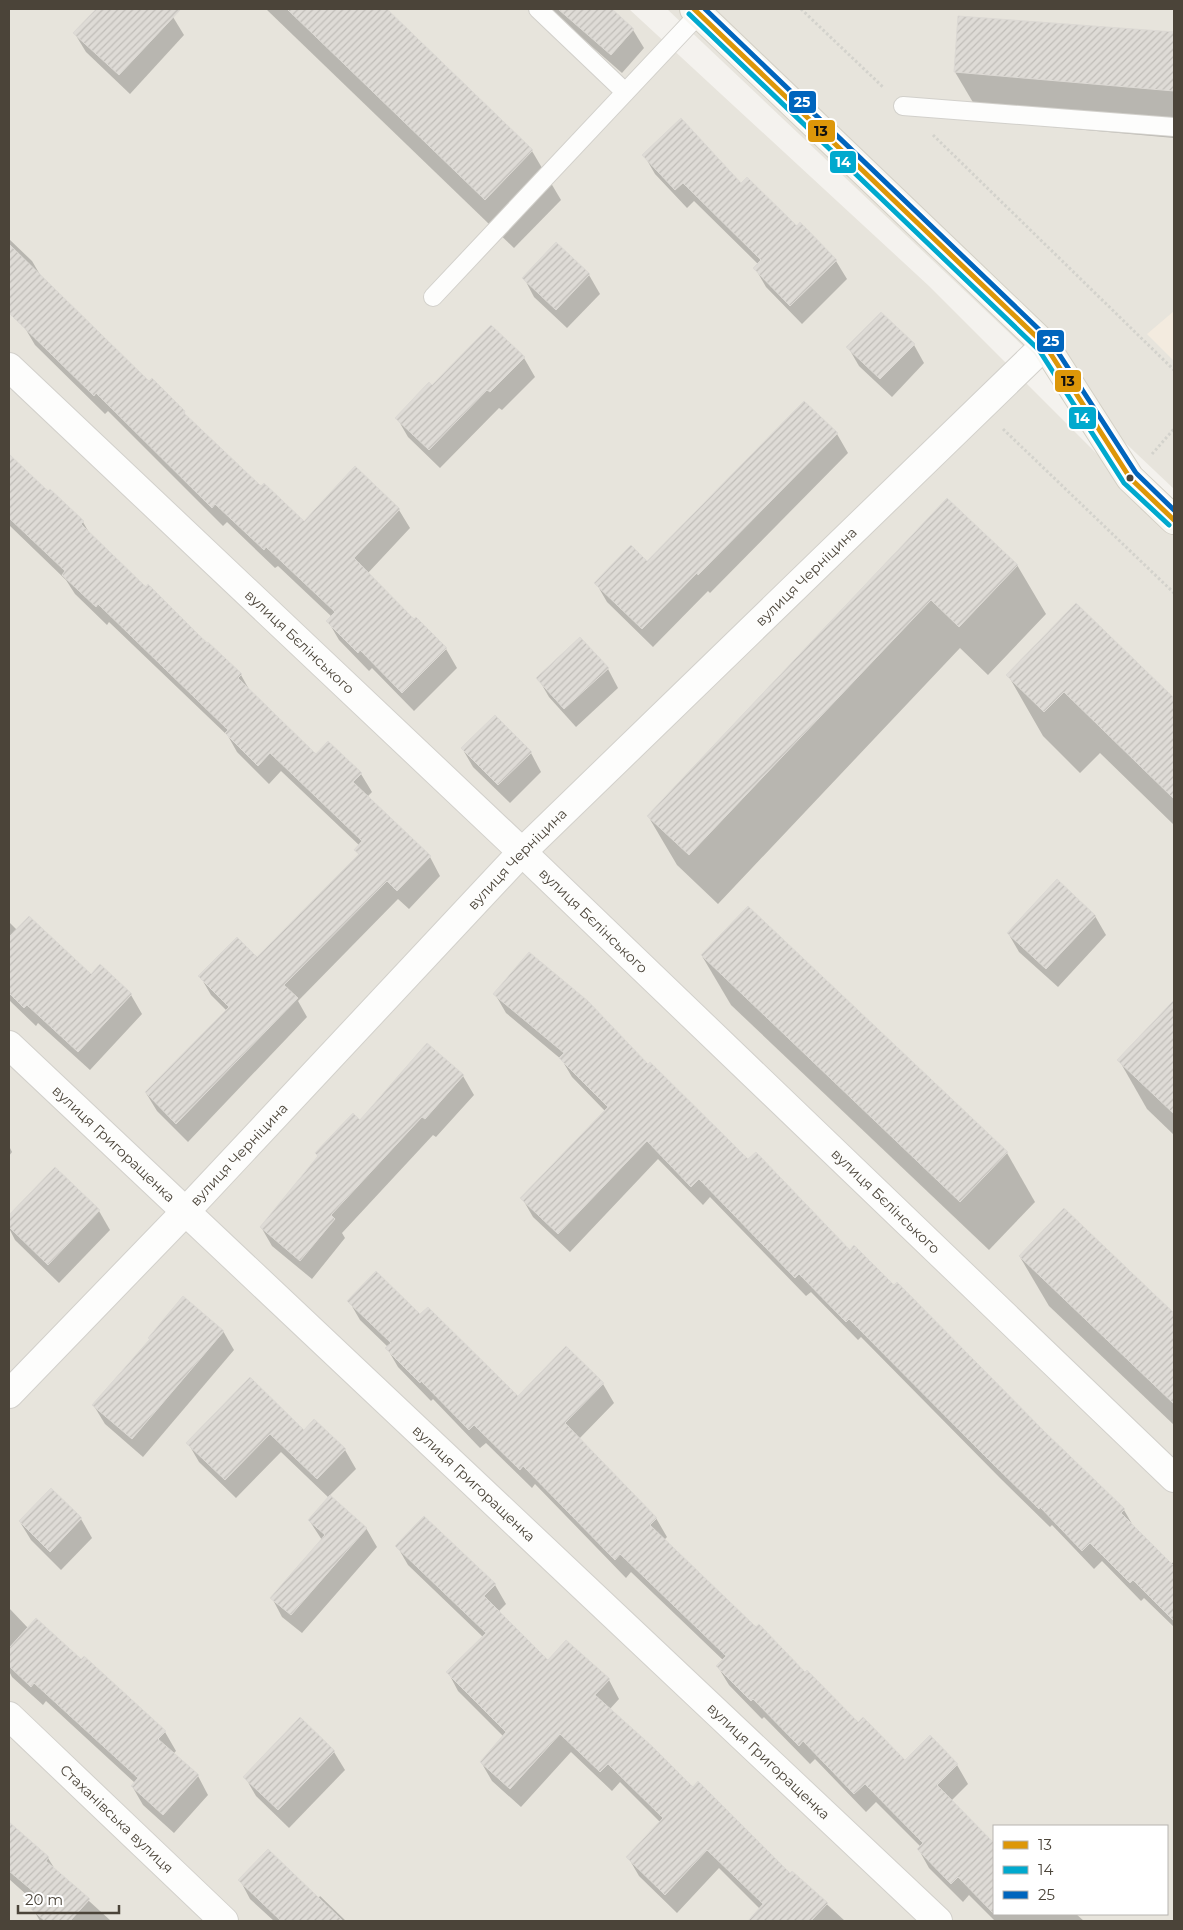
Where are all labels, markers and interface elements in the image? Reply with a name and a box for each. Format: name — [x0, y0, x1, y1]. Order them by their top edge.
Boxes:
line badge: 25 — [788, 90, 817, 114]
text: 25 — [794, 93, 810, 111]
line badge: 13 — [807, 119, 836, 143]
text: 13 — [814, 122, 828, 140]
line badge: 14 — [829, 150, 857, 174]
text: 14 — [835, 153, 851, 171]
line badge: 25 — [1036, 329, 1065, 353]
text: 25 — [1043, 332, 1059, 350]
line badge: 13 — [1054, 369, 1082, 393]
text: 13 — [1061, 372, 1075, 390]
line badge: 14 — [1068, 406, 1097, 430]
text: 14 — [1074, 409, 1090, 427]
unlabelled marker — [1125, 473, 1135, 483]
street label: вулиця Черніцина — [752, 523, 861, 630]
street label: вулиця Бєлінського — [241, 586, 358, 698]
street label: вулиця Черніцина — [464, 804, 571, 913]
street label: вулиця Бєлінського — [535, 864, 652, 977]
street label: вулиця Григоращенка — [49, 1082, 179, 1206]
street label: вулиця Черніцина — [186, 1099, 291, 1210]
street label: вулиця Бєлінського — [827, 1145, 944, 1258]
street label: вулиця Григоращенка — [409, 1421, 539, 1546]
street label: вулиця Григоращенка — [703, 1699, 834, 1823]
street label: Стаханівська вулиця — [56, 1761, 177, 1877]
legend — [993, 1825, 1168, 1915]
text: 13 — [1038, 1835, 1052, 1854]
text: 14 — [1038, 1860, 1053, 1879]
scale bar — [18, 1882, 119, 1914]
text: 25 — [1038, 1885, 1055, 1904]
text: 20 m — [25, 1890, 63, 1909]

